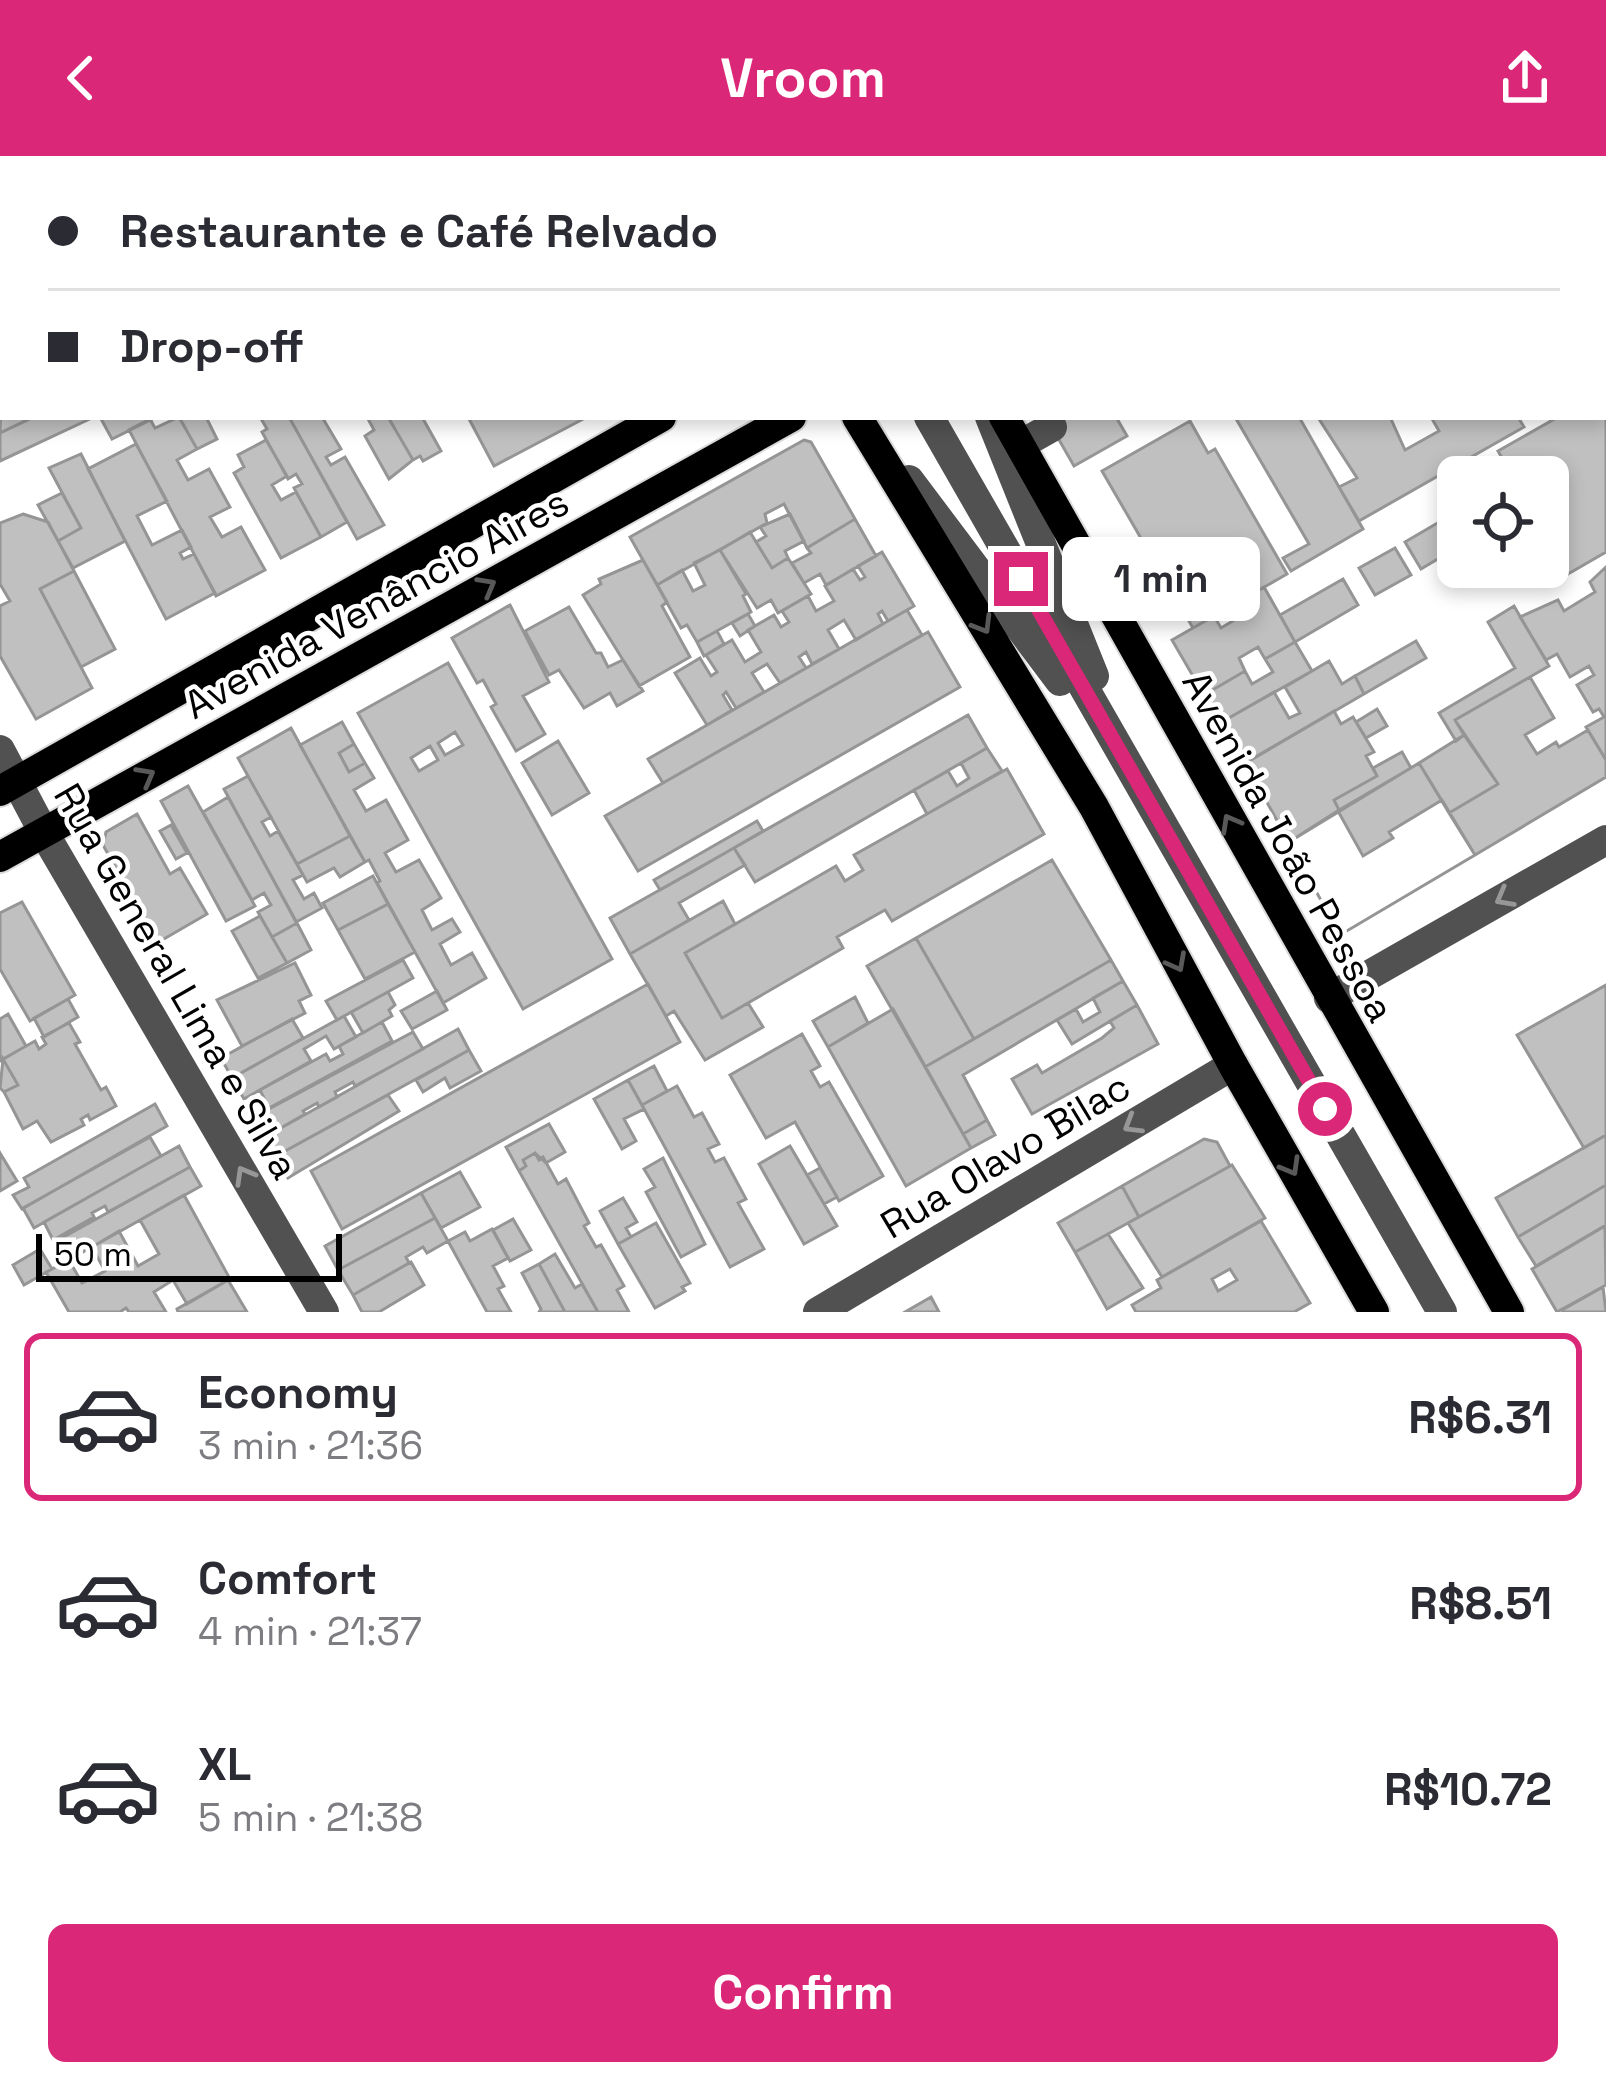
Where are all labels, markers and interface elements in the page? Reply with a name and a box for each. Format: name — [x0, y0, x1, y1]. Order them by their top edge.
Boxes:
text: Vroom — [720, 44, 886, 113]
icon: back — [48, 45, 114, 111]
icon: share — [1492, 45, 1558, 111]
text: Restaurante e Café Relvado — [120, 203, 718, 260]
text: Drop-off — [120, 318, 304, 375]
map controls — [1437, 456, 1569, 588]
button: locate — [1437, 456, 1569, 588]
street label: Avenida Venâncio Aires — [175, 477, 577, 730]
callout: 1 min — [1063, 537, 1261, 621]
route end — [994, 552, 1048, 606]
text: 1 min — [1113, 554, 1209, 603]
one-way arrow — [474, 577, 495, 600]
one-way arrow — [969, 612, 991, 634]
street label: Avenida João Pessoa — [1172, 662, 1405, 1030]
one-way arrow — [133, 767, 155, 790]
street label: Rua General Lima e Silva — [43, 775, 310, 1188]
one-way arrow — [1221, 814, 1244, 835]
one-way arrow — [1495, 884, 1517, 907]
one-way arrow — [1163, 950, 1186, 972]
street label: Rua Olavo Bilac — [872, 1062, 1139, 1249]
route start — [1298, 1082, 1352, 1136]
one-way arrow — [1123, 1111, 1145, 1133]
one-way arrow — [1276, 1154, 1299, 1175]
one-way arrow — [236, 1166, 259, 1188]
scale bar — [36, 1228, 342, 1281]
text: 50 m — [54, 1234, 132, 1276]
icon: car — [54, 1363, 162, 1471]
text: Economy — [198, 1364, 398, 1421]
text: R$6.31 — [1408, 1389, 1552, 1446]
text: 3 min · 21:36 — [198, 1421, 423, 1470]
icon: car — [54, 1549, 162, 1657]
text: Comfort — [198, 1550, 377, 1607]
text: R$8.51 — [1409, 1575, 1552, 1632]
text: 4 min · 21:37 — [198, 1607, 422, 1656]
icon: car — [54, 1735, 162, 1843]
text: XL — [198, 1736, 251, 1793]
text: R$10.72 — [1384, 1761, 1552, 1818]
text: 5 min · 21:38 — [198, 1793, 423, 1842]
button: Confirm — [48, 1924, 1558, 2062]

